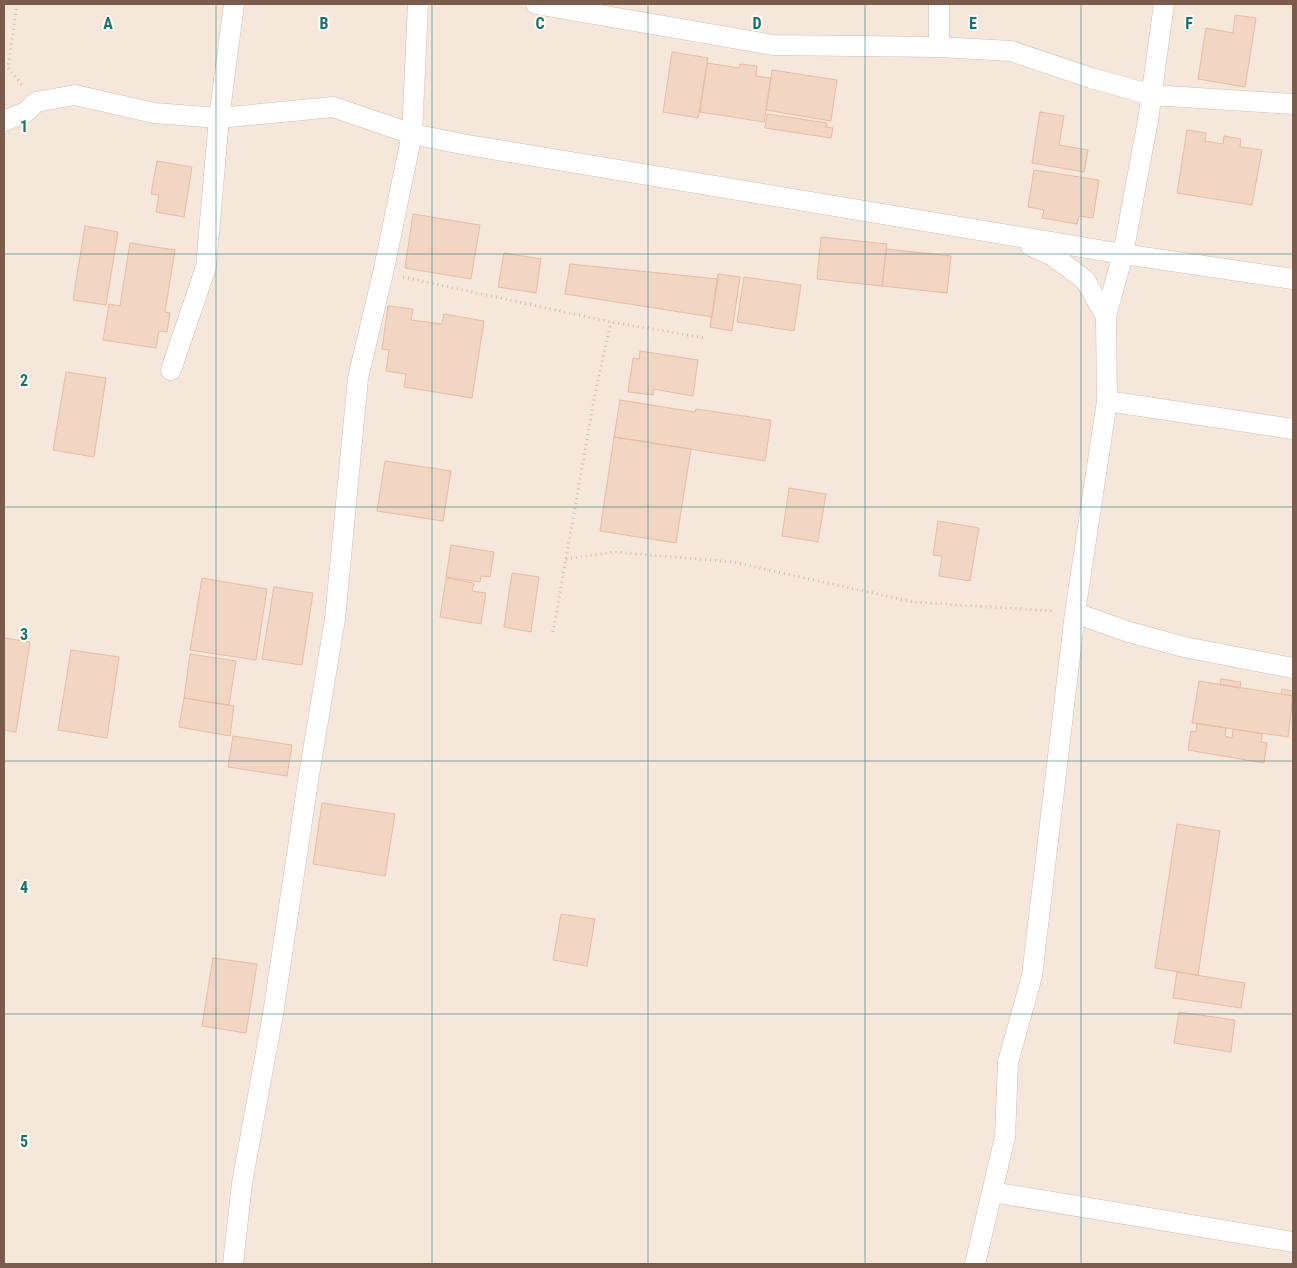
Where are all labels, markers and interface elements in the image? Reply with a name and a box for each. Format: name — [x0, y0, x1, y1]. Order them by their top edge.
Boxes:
text: A — [103, 14, 113, 33]
text: B — [320, 14, 329, 33]
text: C — [535, 14, 545, 33]
text: D — [752, 14, 762, 33]
text: E — [969, 14, 977, 33]
text: F — [1185, 14, 1193, 33]
text: 1 — [20, 117, 28, 136]
text: 2 — [20, 371, 28, 390]
text: 3 — [20, 625, 28, 644]
text: 4 — [20, 878, 28, 897]
text: 5 — [20, 1132, 28, 1151]

